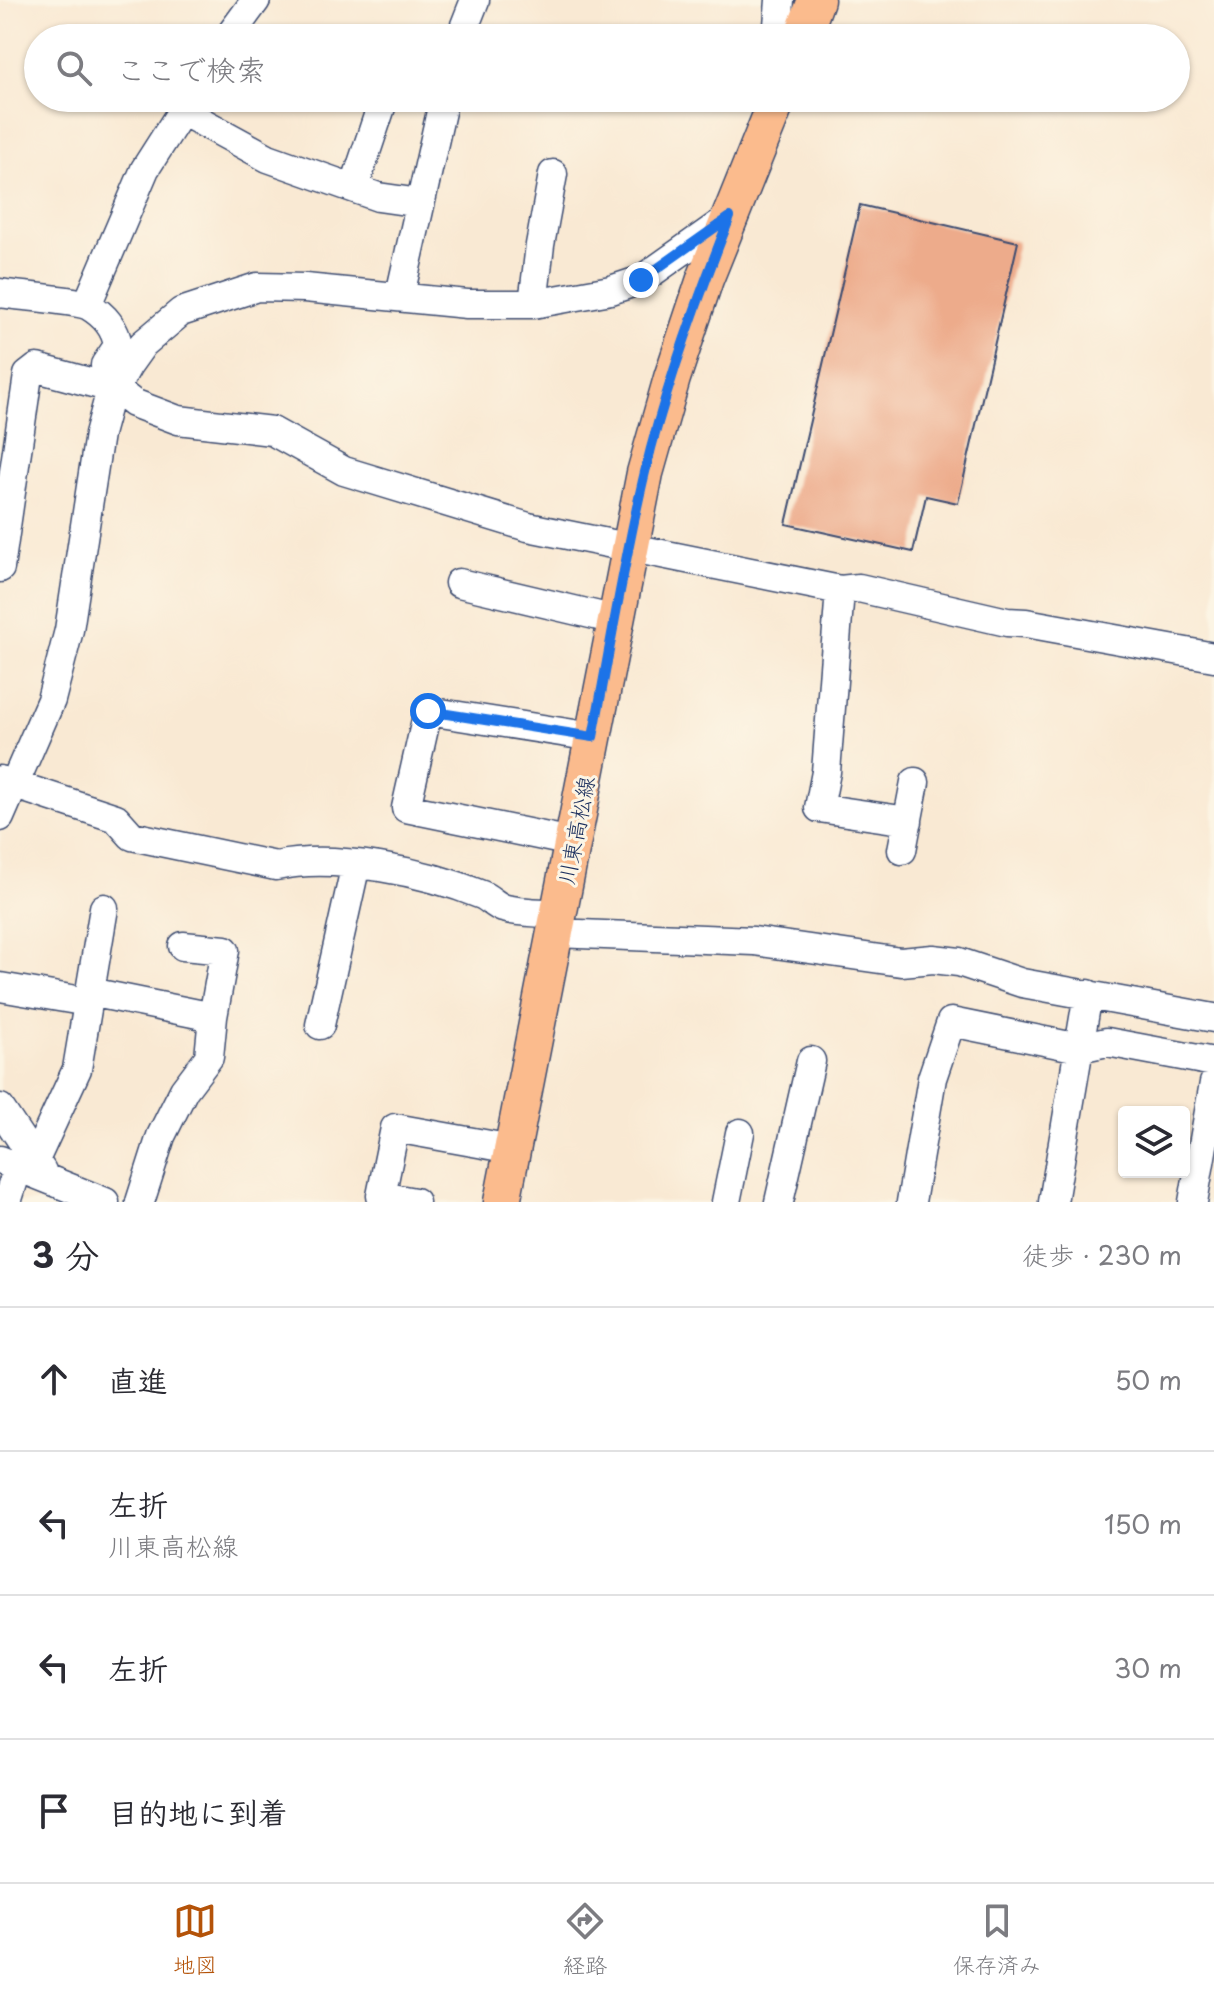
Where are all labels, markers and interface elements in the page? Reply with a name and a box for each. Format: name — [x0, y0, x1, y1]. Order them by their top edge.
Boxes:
search box — [24, 24, 1190, 112]
icon: search — [52, 46, 96, 90]
text: ここで検索 — [116, 46, 266, 91]
route end — [623, 262, 659, 298]
route start — [410, 693, 446, 729]
street label: 川東高松線 — [548, 773, 602, 887]
map controls — [1118, 1106, 1190, 1178]
button: layers — [1118, 1106, 1190, 1178]
text: 3 分 — [32, 1228, 99, 1280]
text: 徒歩 · 230 m — [1022, 1235, 1182, 1274]
icon: ahead — [32, 1357, 76, 1401]
text: 直進 — [108, 1357, 168, 1402]
text: 50 m — [1115, 1360, 1182, 1399]
text: 左折 — [108, 1481, 168, 1526]
icon: left — [32, 1501, 76, 1545]
text: 150 m — [1104, 1504, 1182, 1543]
text: 川東高松線 — [108, 1526, 238, 1565]
icon: left — [32, 1645, 76, 1689]
text: 左折 — [108, 1645, 168, 1690]
text: 30 m — [1114, 1648, 1182, 1687]
icon: arrive — [32, 1789, 76, 1833]
text: 目的地に到着 — [108, 1789, 288, 1834]
tab: 地図 — [173, 1899, 217, 1980]
tab: 経路 — [563, 1899, 607, 1980]
tab: 保存済み — [953, 1899, 1041, 1980]

